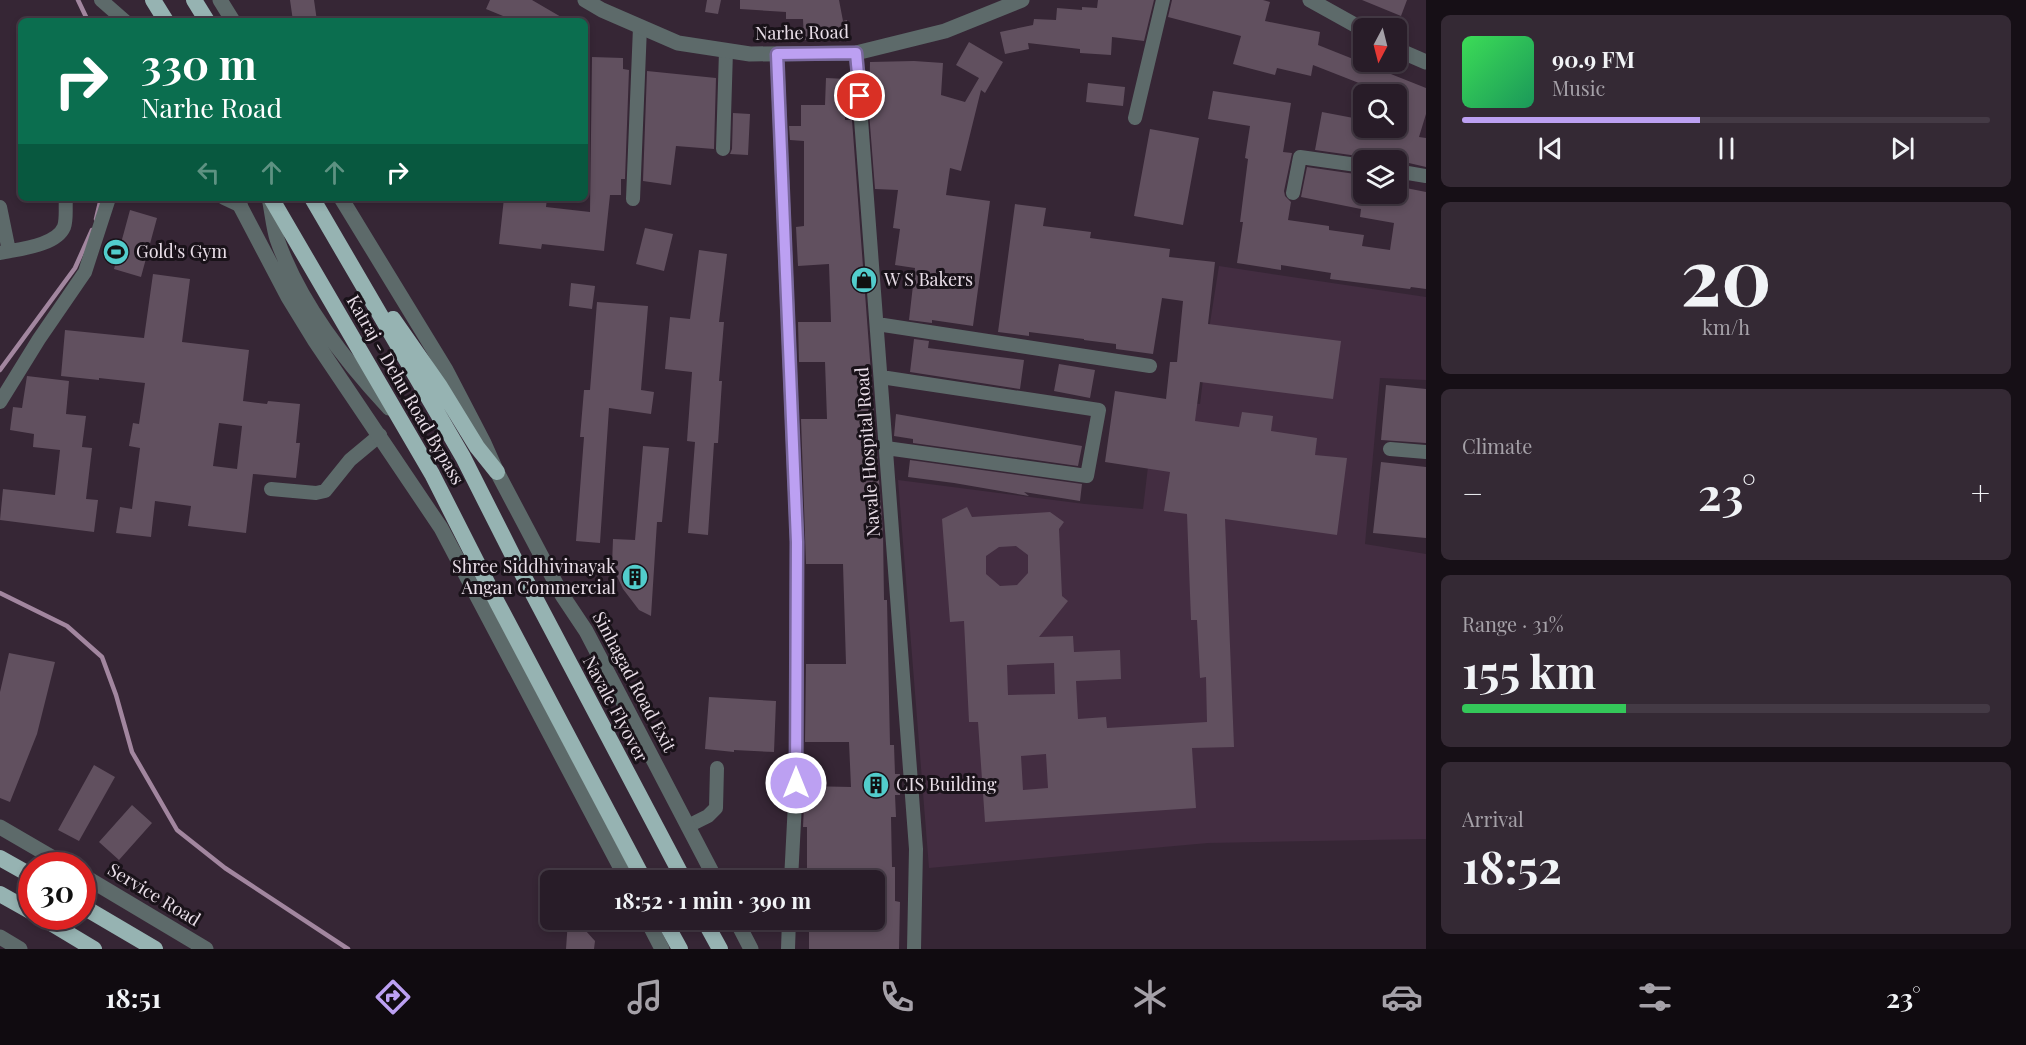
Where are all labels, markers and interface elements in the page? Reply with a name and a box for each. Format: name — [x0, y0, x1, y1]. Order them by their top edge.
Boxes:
north arrow — [1353, 18, 1407, 72]
map controls — [1353, 18, 1407, 204]
street label: Narhe Road — [755, 19, 850, 45]
text: 330 m — [141, 35, 257, 91]
icon: right — [42, 42, 120, 120]
text: 90.9 FM — [1552, 44, 1635, 74]
pin — [834, 70, 885, 121]
text: Music — [1552, 74, 1605, 101]
icon: arrive — [843, 79, 876, 112]
button: search — [1353, 84, 1407, 138]
text: Narhe Road — [141, 89, 282, 125]
icon: previous — [1534, 132, 1567, 165]
icon: pause — [1710, 132, 1743, 165]
icon: next — [1886, 132, 1919, 165]
button: layers — [1353, 150, 1407, 204]
icon: left — [192, 156, 225, 189]
icon: ahead — [255, 156, 288, 189]
icon: ahead — [318, 156, 351, 189]
icon: right — [381, 156, 414, 189]
text: 20 — [1680, 222, 1772, 326]
sports icon: Gold's Gym — [101, 237, 131, 267]
place label: Gold's Gym — [136, 239, 227, 263]
shop icon: W S Bakers — [849, 265, 879, 295]
place label: W S Bakers — [883, 267, 973, 291]
street label: Katraj - Dehu Road Bypass — [342, 290, 470, 489]
text: km/h — [1702, 313, 1750, 340]
street label: Navale Hospital Road — [849, 366, 885, 538]
text: Climate — [1462, 432, 1532, 459]
text: 23° — [1698, 462, 1756, 522]
text: − — [1462, 470, 1483, 514]
text: + — [1971, 470, 1990, 514]
place label: Shree Siddhivinayak Angan Commercial — [452, 554, 616, 599]
building icon: Shree Siddhivinayak Angan Commercial — [620, 562, 650, 592]
street label: Sinhagad Road Exit — [588, 607, 682, 757]
text: Range · 31% — [1462, 610, 1564, 637]
text: 155 km — [1462, 640, 1596, 700]
street label: Navale Flyover — [578, 651, 654, 766]
position arrow — [764, 751, 828, 815]
building icon: CIS Building — [861, 770, 891, 800]
place label: CIS Building — [896, 772, 997, 796]
text: Arrival — [1462, 805, 1524, 832]
text: 18:52 — [1462, 835, 1562, 895]
speed limit sign: 30 — [18, 852, 96, 930]
street label: Service Road — [104, 857, 206, 932]
text: 18:52 · 1 min · 390 m — [614, 885, 811, 915]
icon: directions — [372, 976, 414, 1018]
icon: music — [624, 976, 666, 1018]
icon: phone — [876, 976, 918, 1018]
icon: climate — [1129, 976, 1171, 1018]
icon: car — [1381, 976, 1423, 1018]
icon: filters — [1634, 976, 1676, 1018]
text: 18:51 — [105, 979, 161, 1015]
text: 23° — [1886, 979, 1921, 1015]

